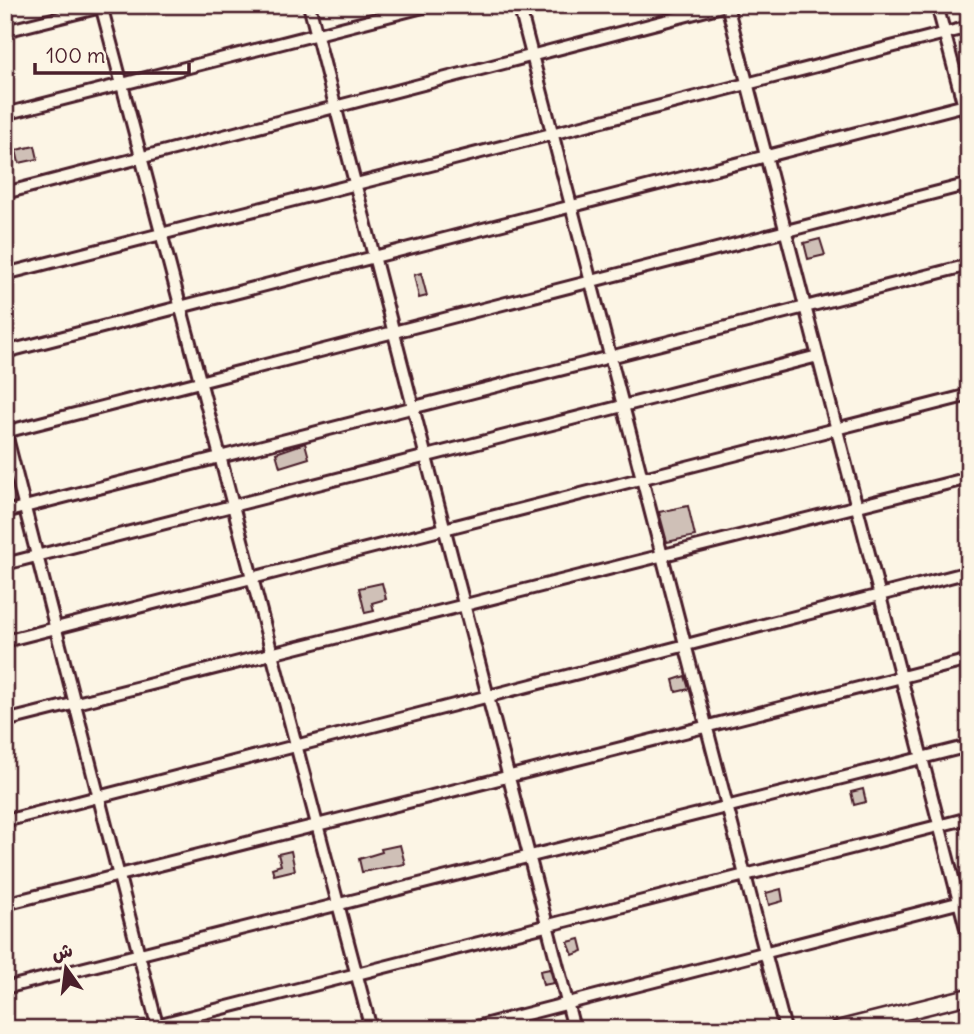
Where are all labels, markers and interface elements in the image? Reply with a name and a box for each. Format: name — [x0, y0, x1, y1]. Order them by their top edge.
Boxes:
scale bar — [35, 32, 189, 76]
text: 100 m — [46, 42, 105, 69]
north arrow — [32, 932, 102, 1002]
text: ش — [49, 937, 75, 966]

